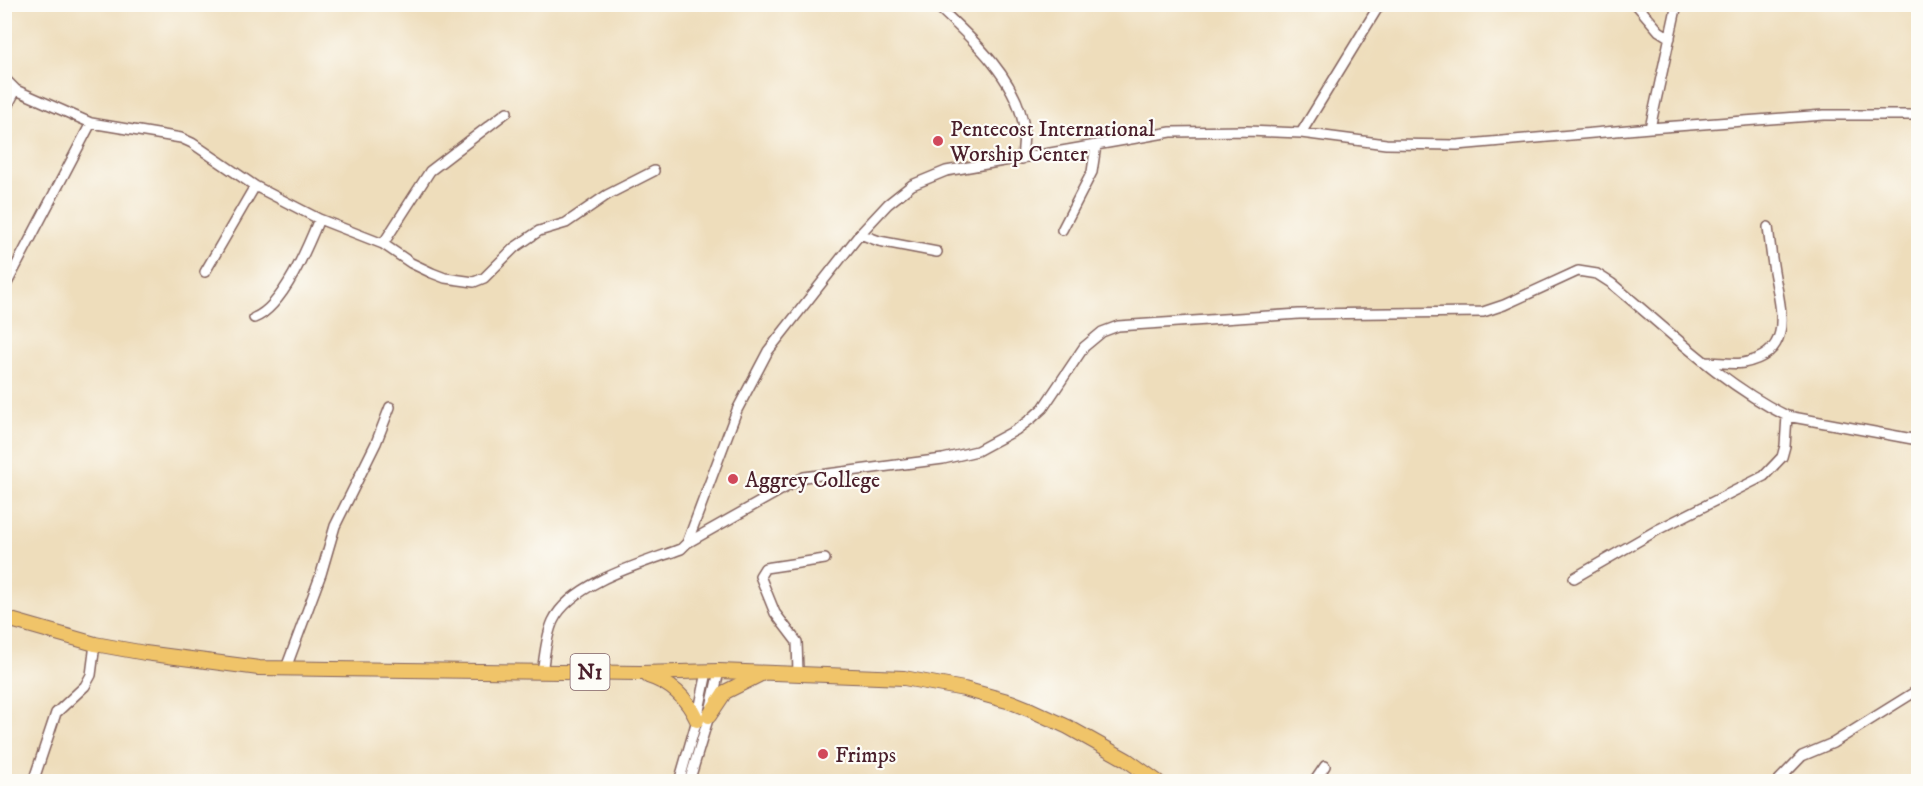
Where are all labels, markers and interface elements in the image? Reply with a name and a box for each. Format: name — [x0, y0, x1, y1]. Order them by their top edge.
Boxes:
place label: Pentecost International Worship Center — [949, 116, 1155, 168]
marker: Pentecost International Worship Center — [931, 134, 945, 148]
place label: Aggrey College — [745, 467, 880, 494]
marker: Aggrey College — [726, 472, 740, 486]
road number: N1 — [570, 654, 610, 690]
place label: Frimps — [835, 742, 896, 769]
marker: Frimps — [816, 747, 830, 761]

